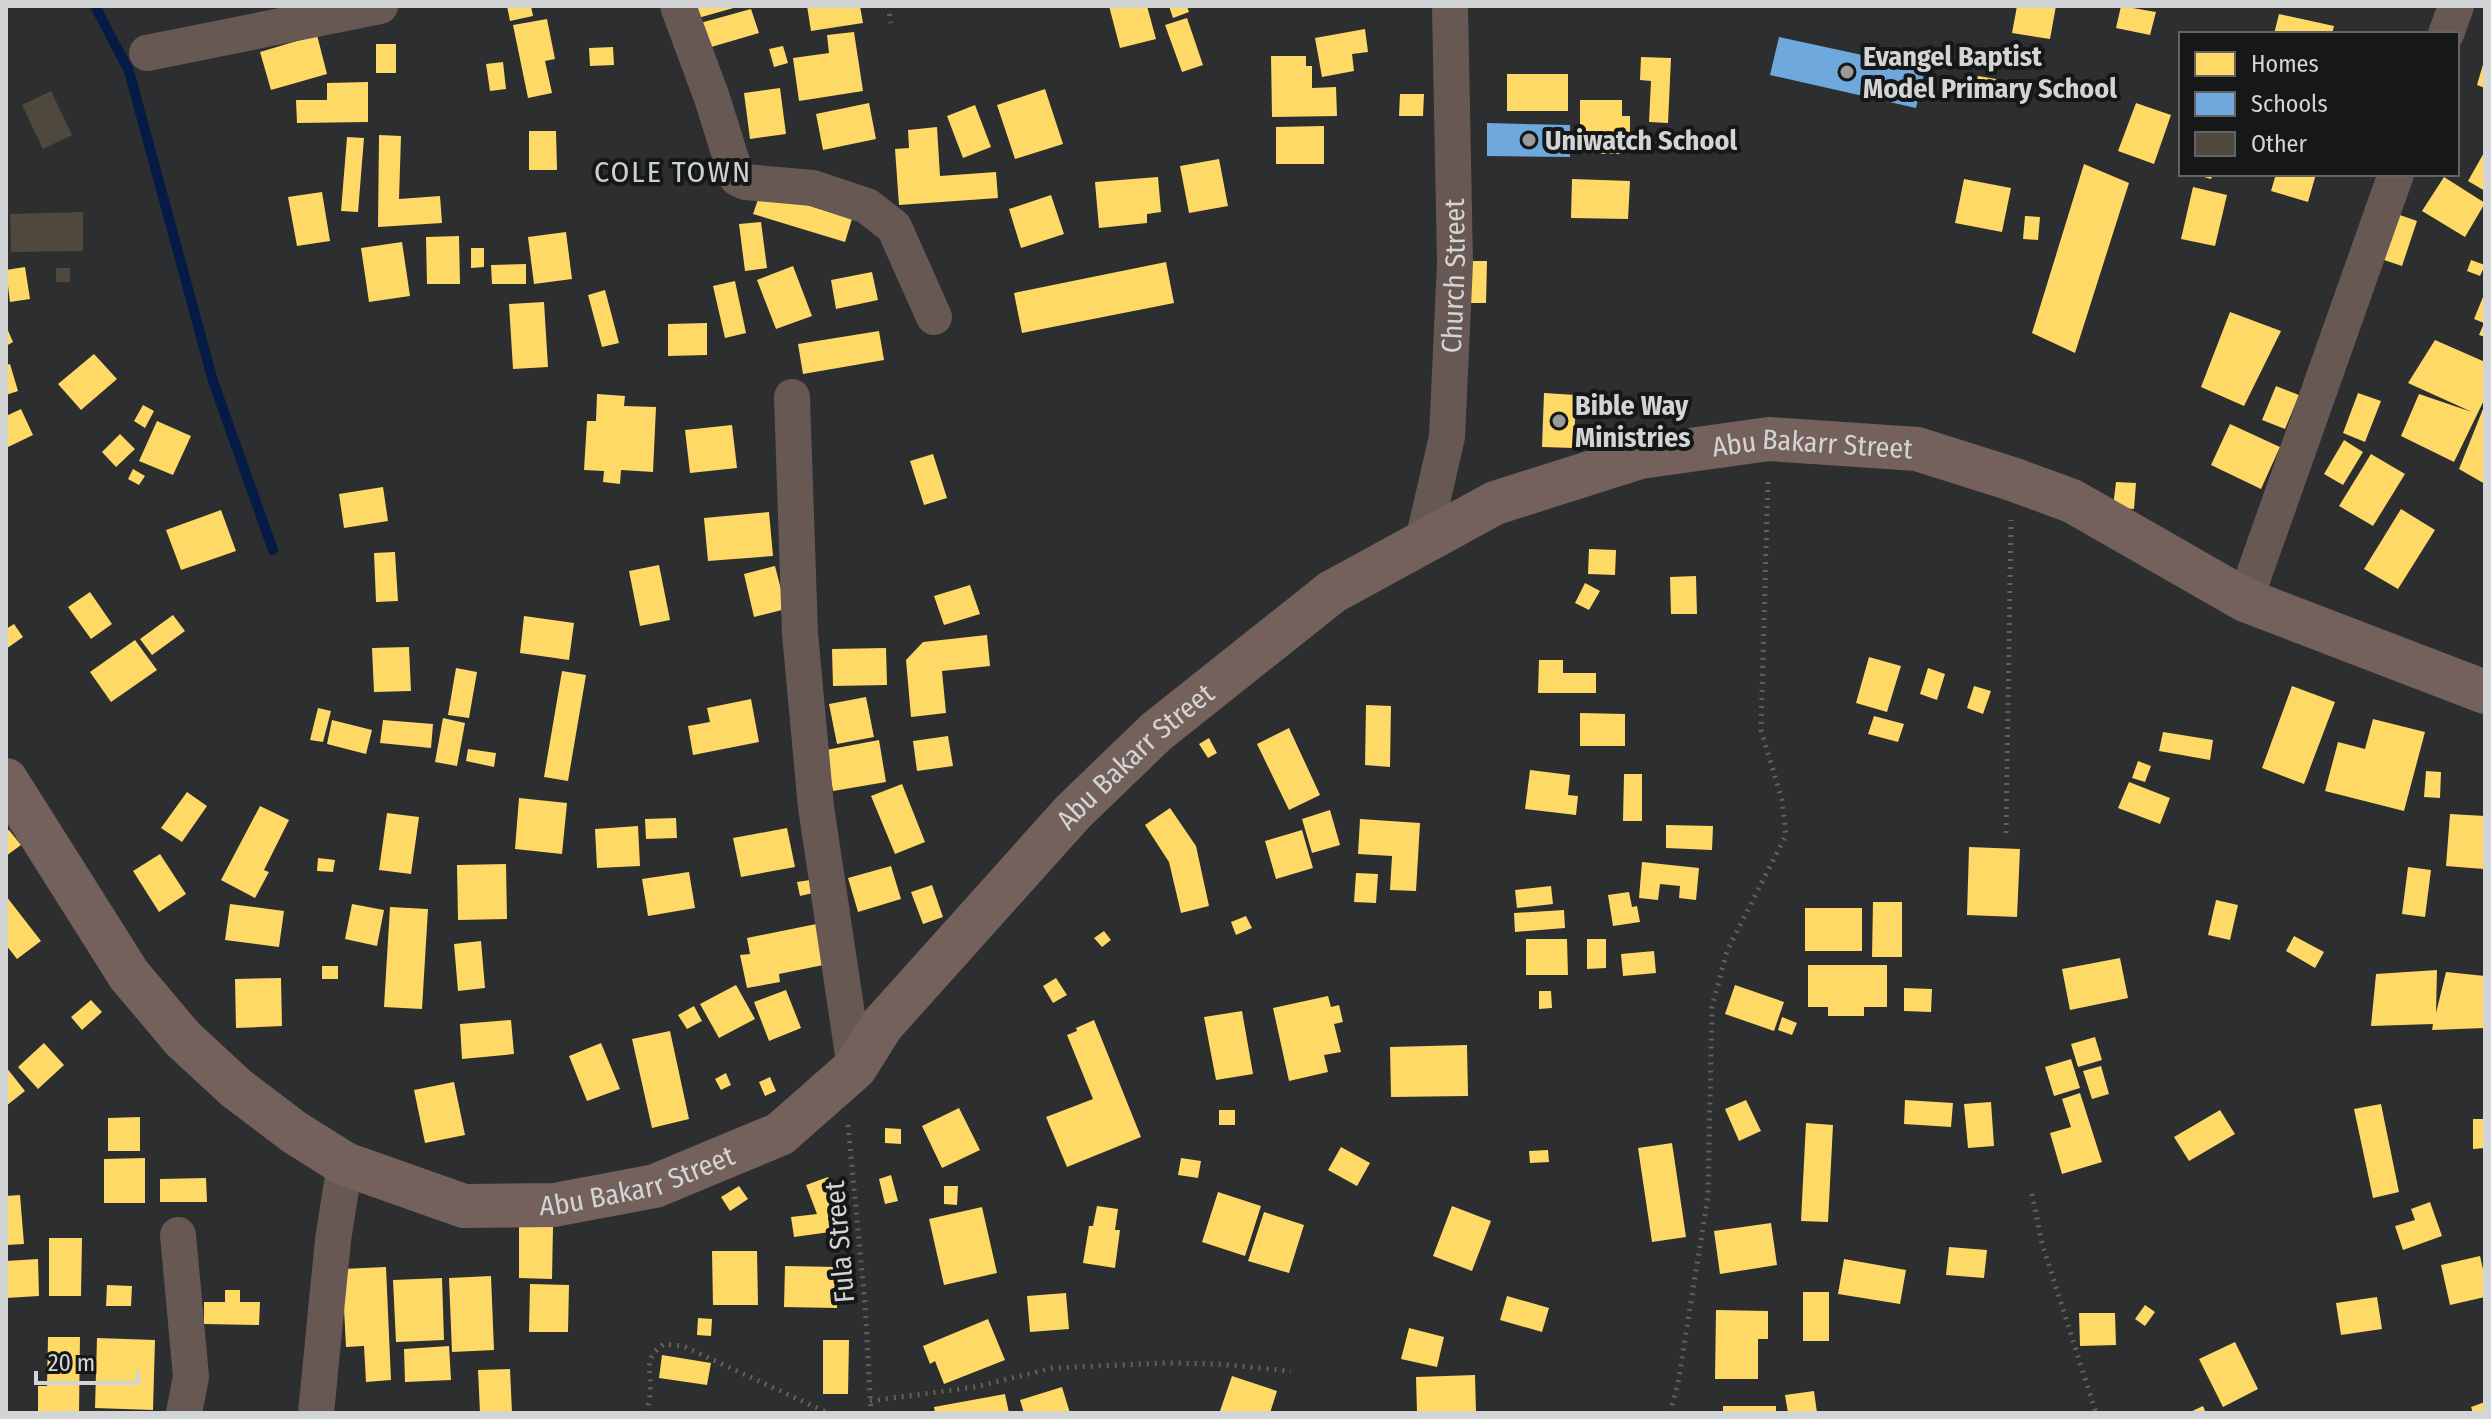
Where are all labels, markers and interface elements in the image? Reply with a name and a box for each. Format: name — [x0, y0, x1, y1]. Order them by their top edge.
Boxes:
legend — [2179, 32, 2459, 176]
place label: Evangel Baptist Model Primary School — [1863, 40, 2117, 105]
text: Homes — [2251, 50, 2319, 78]
marker: Evangel Baptist Model Primary School — [1838, 63, 1856, 81]
text: Schools — [2251, 90, 2328, 118]
place label: Uniwatch School — [1545, 124, 1737, 157]
text: Other — [2251, 130, 2307, 158]
marker: Uniwatch School — [1520, 131, 1538, 149]
district label: COLE TOWN — [594, 154, 752, 190]
street label: Church Street — [1435, 197, 1472, 354]
place label: Bible Way Ministries — [1575, 389, 1690, 454]
marker: Bible Way Ministries — [1550, 412, 1568, 430]
street label: Abu Bakarr Street — [1710, 423, 1914, 466]
street label: Abu Bakarr Street — [1050, 676, 1221, 836]
street label: Abu Bakarr Street — [539, 1139, 740, 1222]
street label: Fula Street — [818, 1179, 861, 1304]
scale bar — [36, 1335, 138, 1385]
text: 20 m — [48, 1349, 95, 1377]

